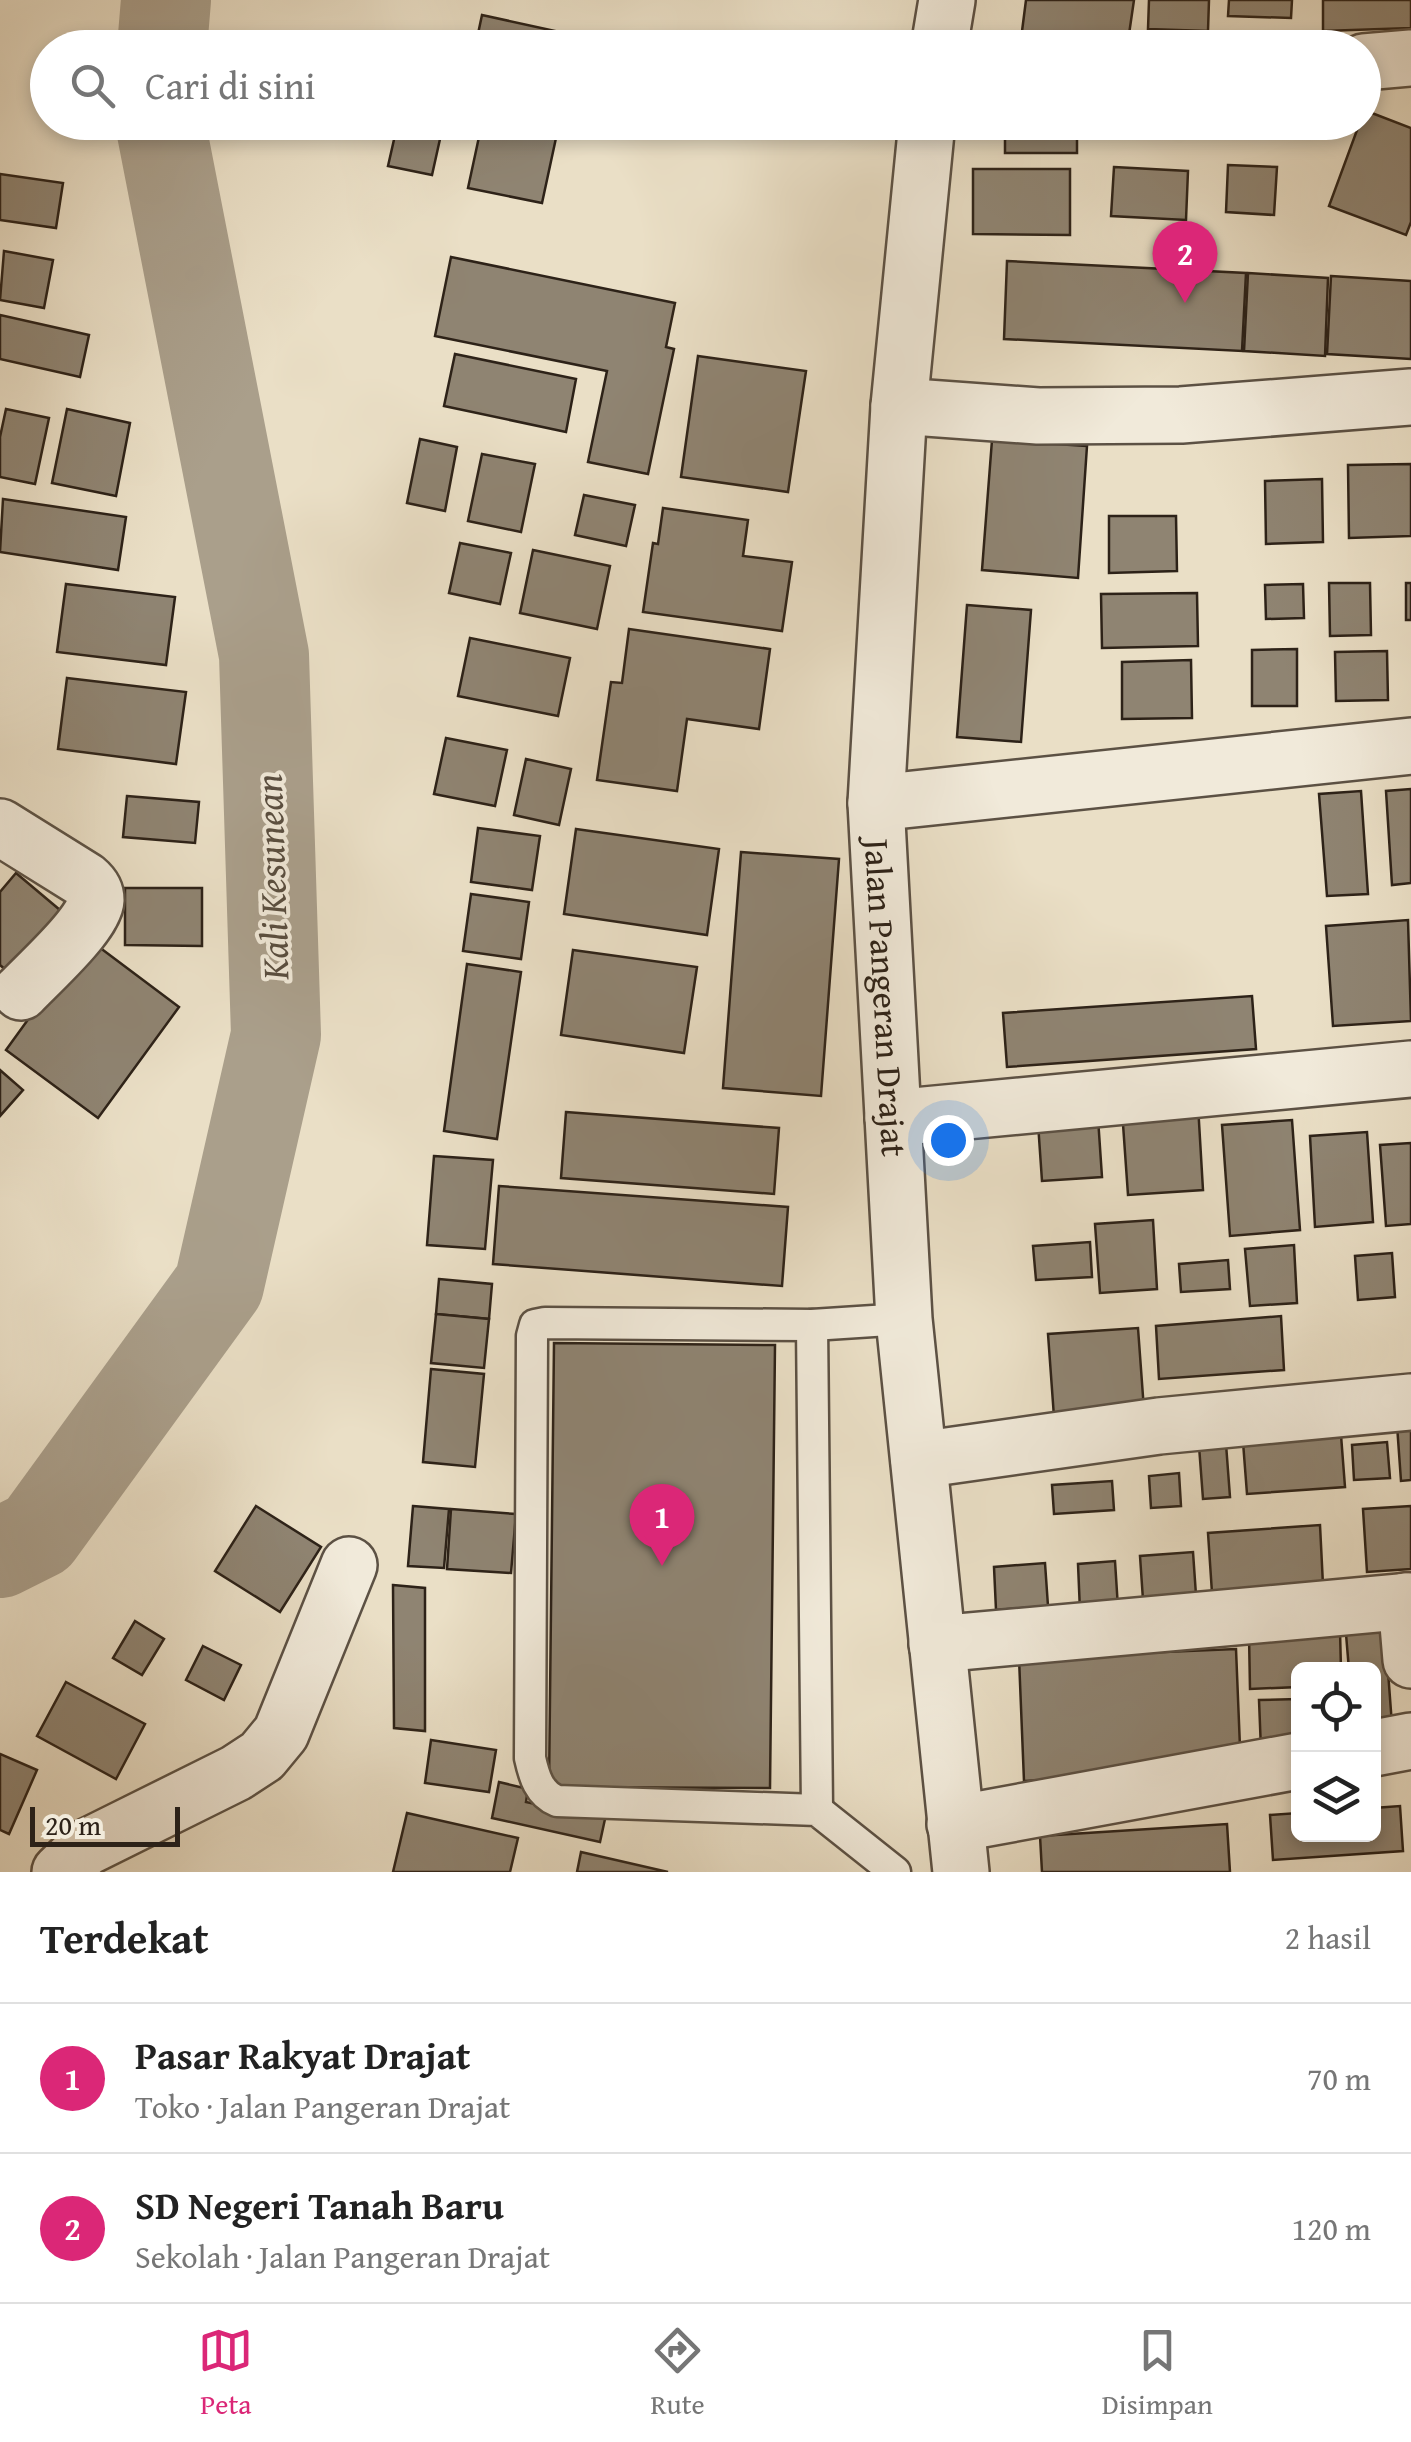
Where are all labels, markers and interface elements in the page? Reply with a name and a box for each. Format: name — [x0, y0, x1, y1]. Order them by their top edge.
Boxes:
search box — [30, 30, 1381, 140]
text: Cari di sini — [145, 57, 315, 113]
icon: search — [65, 58, 120, 113]
pin: 2 — [1152, 220, 1218, 303]
water label: Kali Kesunean — [239, 773, 303, 982]
street label: Jalan Pangeran Drajat — [852, 833, 921, 1158]
your location — [923, 1115, 974, 1166]
pin: 1 — [630, 1484, 694, 1566]
map controls — [1291, 1662, 1381, 1842]
button: locate — [1291, 1662, 1381, 1752]
button: layers — [1291, 1752, 1381, 1842]
scale bar — [30, 1802, 180, 1846]
text: 20 m — [45, 1804, 101, 1845]
text: Terdekat — [40, 1907, 209, 1968]
text: 2 hasil — [1285, 1914, 1371, 1961]
text: Pasar Rakyat Drajat — [135, 2027, 471, 2083]
text: 1 — [64, 2055, 81, 2102]
text: 70 m — [1307, 2055, 1371, 2102]
text: Toko · Jalan Pangeran Drajat — [135, 2083, 510, 2130]
text: SD Negeri Tanah Baru — [135, 2177, 504, 2233]
text: 2 — [64, 2205, 81, 2252]
text: 120 m — [1292, 2205, 1371, 2252]
text: Sekolah · Jalan Pangeran Drajat — [135, 2233, 550, 2280]
tab: Peta — [198, 2323, 253, 2424]
tab: Rute — [650, 2323, 705, 2424]
tab: Disimpan — [1102, 2323, 1213, 2424]

